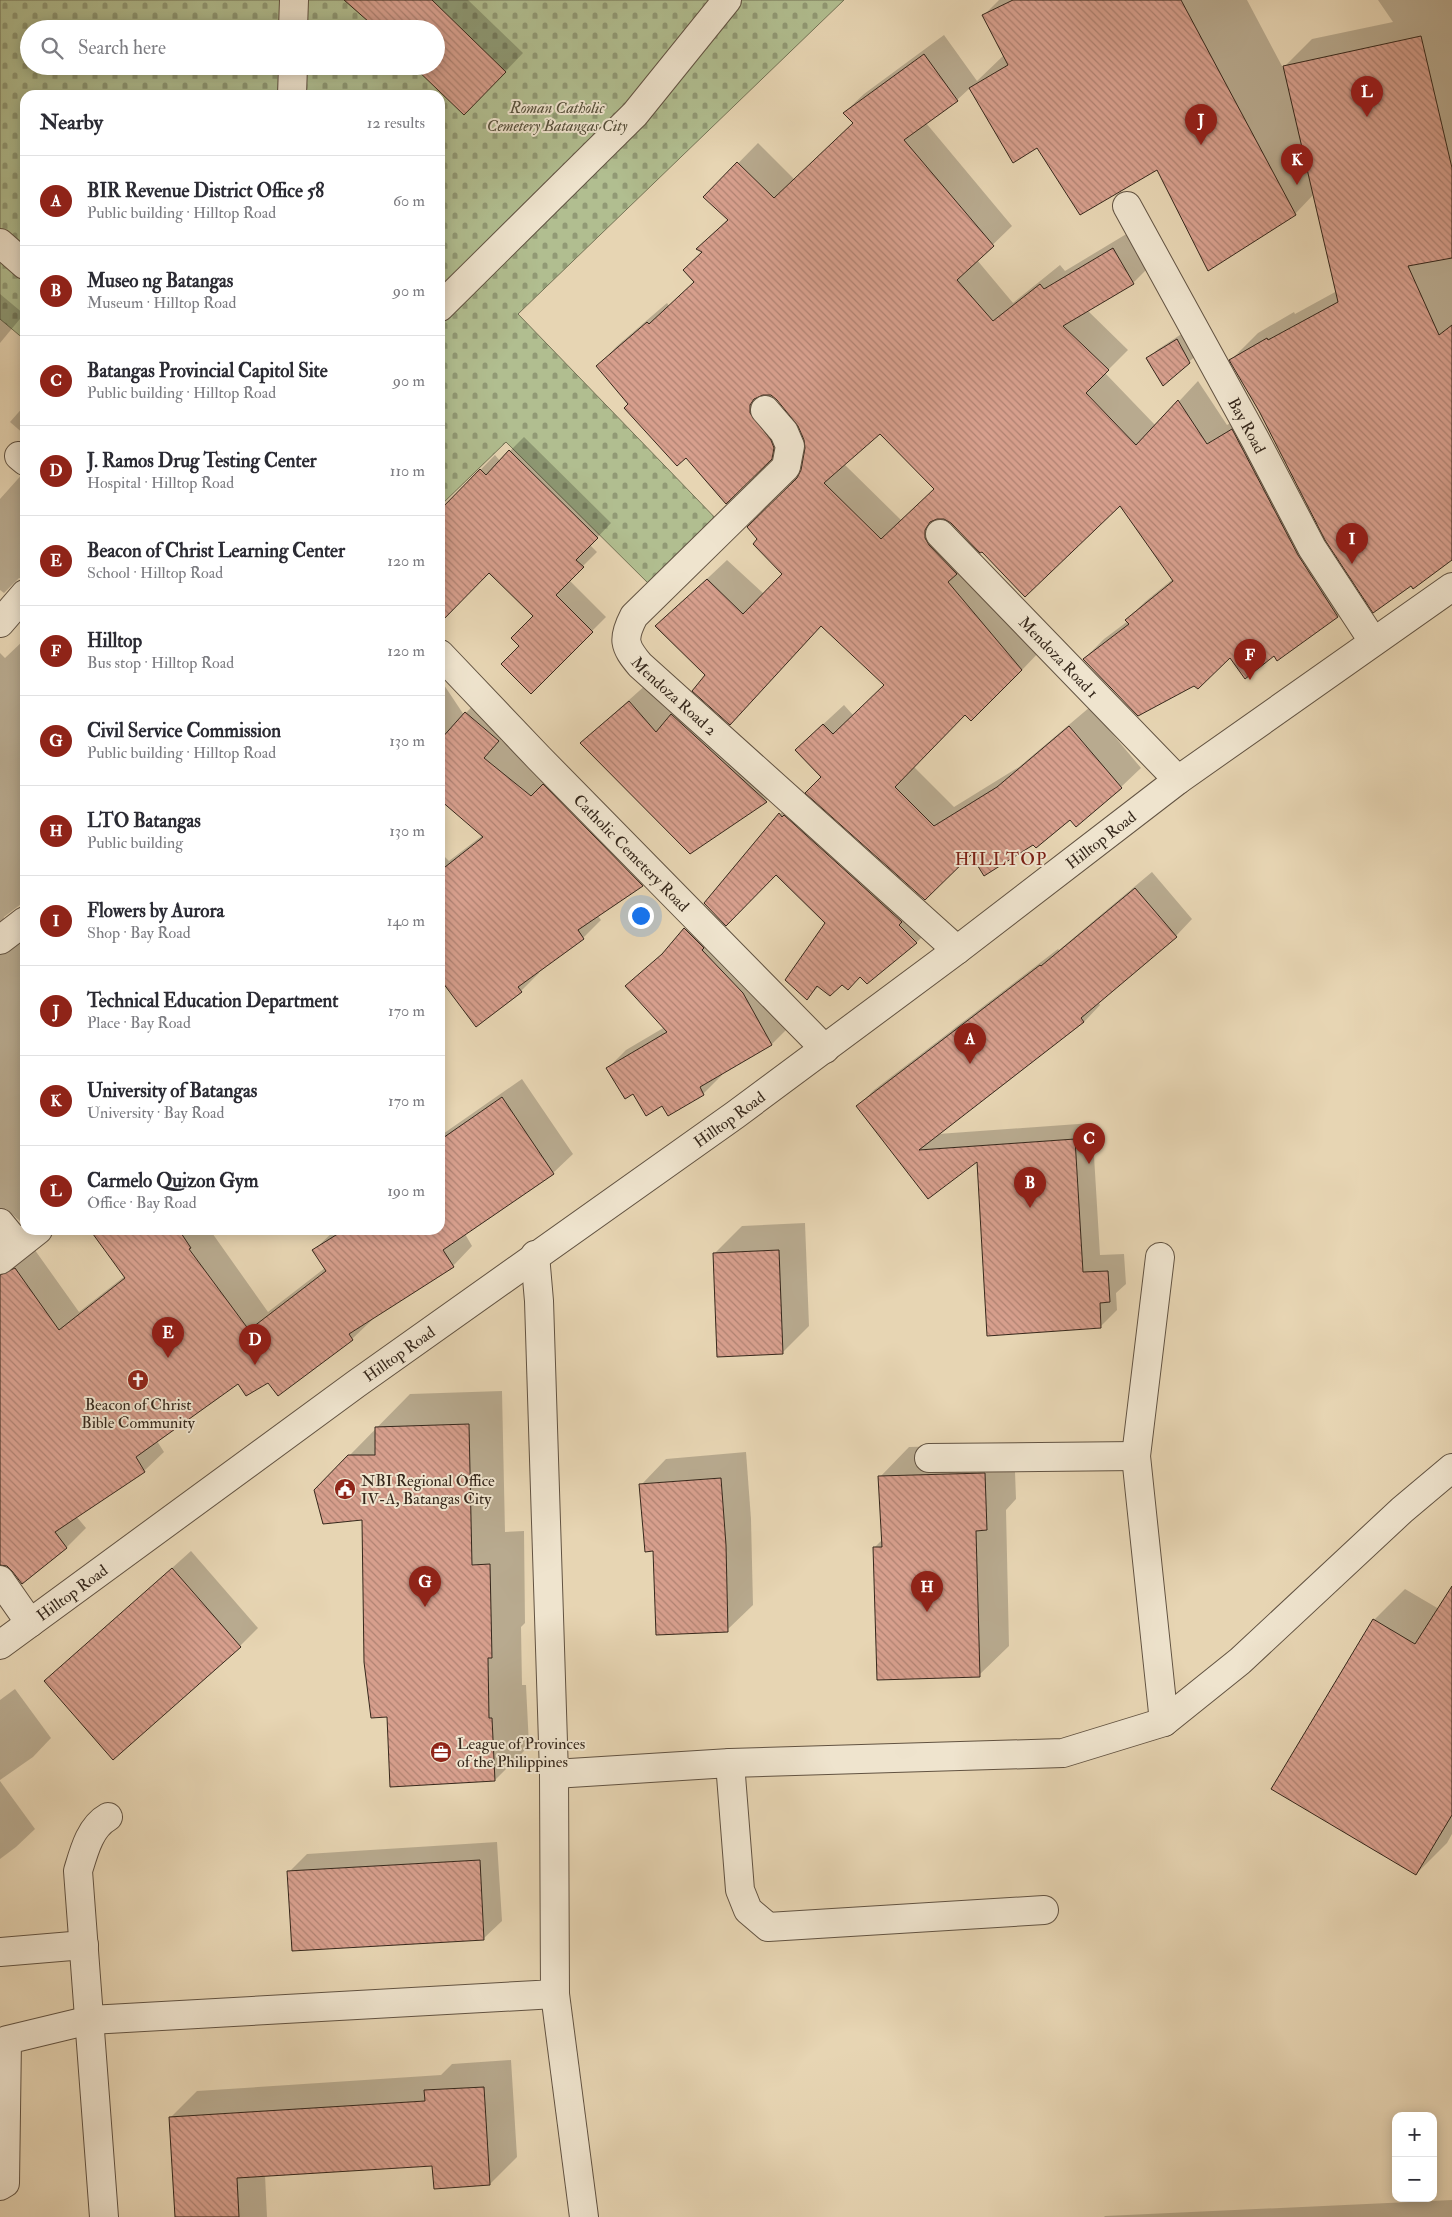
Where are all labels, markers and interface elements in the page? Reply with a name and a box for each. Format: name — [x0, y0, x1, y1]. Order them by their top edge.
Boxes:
search box — [20, 20, 445, 75]
icon: search — [38, 34, 66, 62]
text: Search here — [78, 36, 166, 60]
pin: L — [1351, 76, 1383, 117]
park label: Roman Catholic Cemetery Batangas City — [487, 98, 628, 136]
pin: J — [1185, 104, 1217, 145]
text: Nearby — [40, 109, 103, 136]
text: 12 results — [367, 113, 425, 133]
pin: K — [1281, 144, 1313, 185]
text: BIR Revenue District Office 58 — [87, 179, 324, 203]
text: A — [51, 191, 61, 211]
text: 60 m — [393, 191, 425, 211]
text: Public building · Hilltop Road — [87, 203, 276, 223]
text: Museo ng Batangas — [87, 269, 233, 293]
text: B — [51, 281, 61, 301]
text: 90 m — [393, 281, 425, 301]
text: Museum · Hilltop Road — [87, 293, 236, 313]
text: Batangas Provincial Capitol Site — [87, 359, 328, 383]
text: C — [50, 371, 62, 391]
text: 90 m — [393, 371, 425, 391]
text: Public building · Hilltop Road — [87, 383, 276, 403]
street label: Bay Road — [1223, 394, 1270, 457]
text: J. Ramos Drug Testing Center — [87, 449, 317, 473]
text: D — [49, 461, 63, 481]
text: 110 m — [390, 461, 425, 481]
text: Hospital · Hilltop Road — [87, 473, 234, 493]
pin: I — [1336, 523, 1368, 564]
text: Beacon of Christ Learning Center — [87, 539, 345, 563]
text: E — [50, 551, 62, 571]
text: 120 m — [387, 551, 425, 571]
text: School · Hilltop Road — [87, 563, 223, 583]
street label: Mendoza Road 1 — [1014, 613, 1102, 703]
text: Hilltop — [87, 629, 142, 653]
pin: F — [1234, 639, 1266, 680]
text: F — [51, 641, 61, 661]
text: 120 m — [387, 641, 425, 661]
text: Bus stop · Hilltop Road — [87, 653, 234, 673]
street label: Mendoza Road 2 — [626, 653, 721, 740]
text: Civil Service Commission — [87, 719, 281, 743]
text: G — [49, 731, 63, 751]
text: 130 m — [389, 731, 425, 751]
text: Public building · Hilltop Road — [87, 743, 276, 763]
street label: Catholic Cemetery Road — [569, 790, 693, 916]
street label: Hilltop Road — [1062, 807, 1140, 874]
text: LTO Batangas — [87, 809, 201, 833]
text: H — [49, 821, 63, 841]
text: 130 m — [389, 821, 425, 841]
text: Public building — [87, 833, 183, 853]
district label: HILLTOP — [955, 848, 1047, 871]
text: Flowers by Aurora — [87, 899, 224, 923]
your location — [628, 903, 654, 929]
text: I — [53, 911, 59, 931]
text: 140 m — [387, 911, 425, 931]
text: Shop · Bay Road — [87, 923, 191, 943]
text: Technical Education Department — [87, 989, 338, 1013]
text: J — [53, 1001, 59, 1021]
text: 170 m — [388, 1001, 425, 1021]
text: Place · Bay Road — [87, 1013, 191, 1033]
pin: A — [954, 1023, 986, 1064]
text: University of Batangas — [87, 1079, 257, 1103]
street label: Hilltop Road — [690, 1087, 769, 1152]
text: K — [50, 1091, 62, 1111]
text: 170 m — [388, 1091, 425, 1111]
text: University · Bay Road — [87, 1103, 224, 1123]
pin: C — [1073, 1123, 1105, 1164]
pin: B — [1014, 1167, 1046, 1208]
text: Carmelo Quizon Gym — [87, 1169, 258, 1193]
text: L — [50, 1181, 62, 1201]
text: 190 m — [387, 1181, 425, 1201]
text: Office · Bay Road — [87, 1193, 197, 1213]
pin: E — [152, 1317, 184, 1358]
street label: Hilltop Road — [360, 1322, 439, 1387]
pin: D — [239, 1324, 271, 1365]
church icon: Beacon of Christ Bible Community — [126, 1368, 150, 1392]
place label: Beacon of Christ Bible Community — [81, 1395, 196, 1433]
place label: NBI Regional Office IV-A, Batangas City — [361, 1471, 495, 1509]
public building icon: NBI Regional Office IV-A, Batangas City — [333, 1477, 357, 1501]
street label: Hilltop Road — [33, 1560, 112, 1626]
pin: G — [409, 1566, 441, 1607]
pin: H — [911, 1571, 943, 1612]
place label: League of Provinces of the Philippines — [457, 1734, 585, 1773]
office icon: League of Provinces of the Philippines — [429, 1740, 453, 1764]
map controls — [1392, 2112, 1437, 2202]
button: + — [1392, 2112, 1437, 2157]
button: − — [1392, 2157, 1437, 2202]

